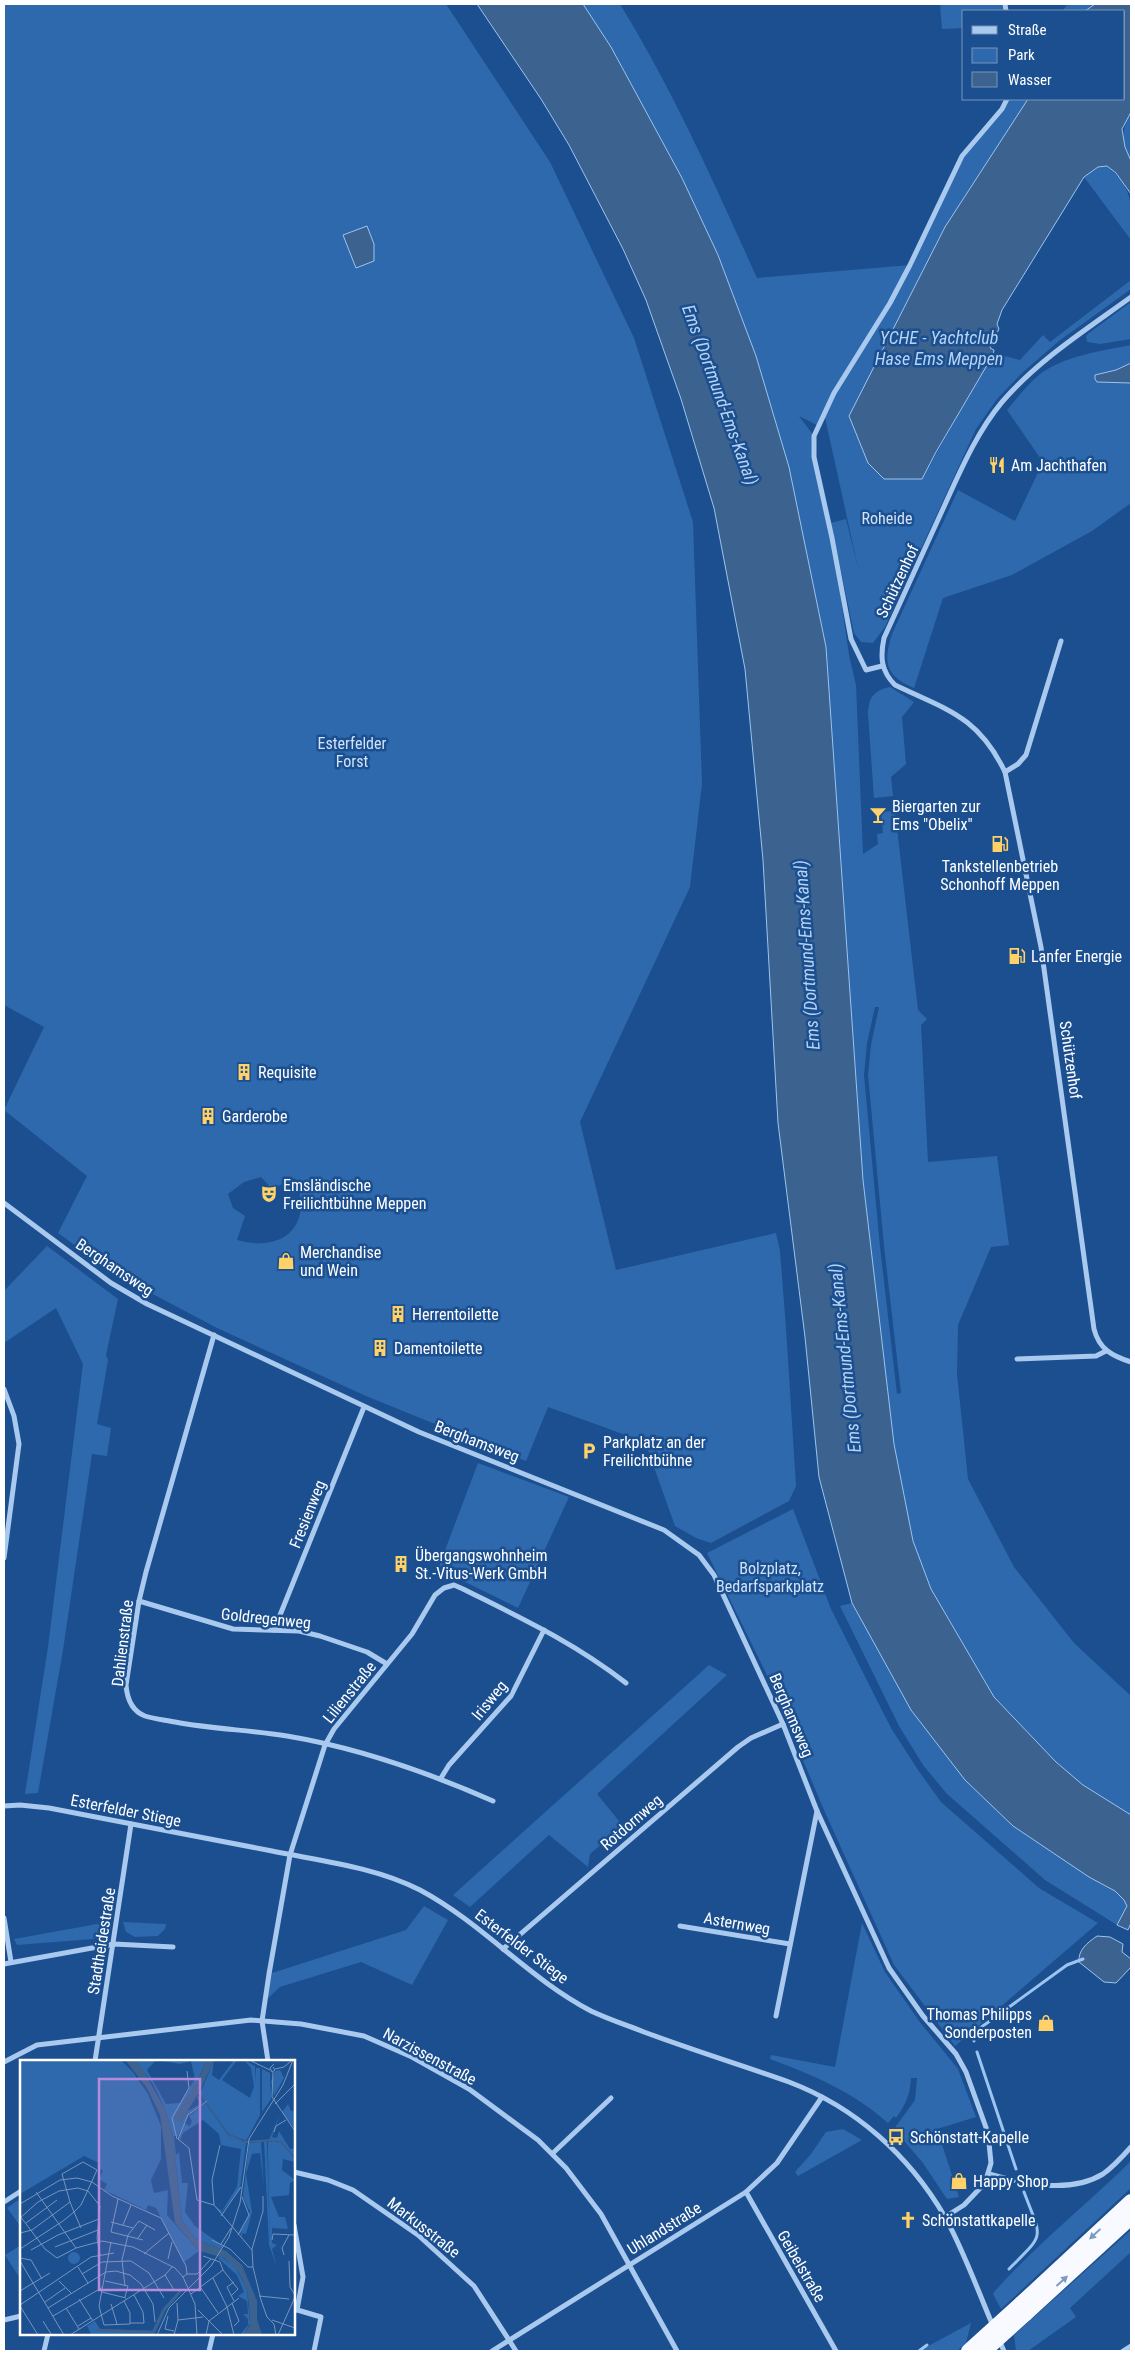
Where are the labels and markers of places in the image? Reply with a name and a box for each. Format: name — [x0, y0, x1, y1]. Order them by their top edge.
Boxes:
restaurant icon: Am Jachthafen — [987, 455, 1007, 475]
place label: Am Jachthafen — [1011, 456, 1107, 475]
place label: Biergarten zur Ems "Obelix" — [892, 797, 981, 834]
bar icon: Biergarten zur Ems "Obelix" — [868, 805, 888, 825]
fuel station icon: Tankstellenbetrieb Schonhoff Meppen — [990, 834, 1010, 854]
place label: Tankstellenbetrieb Schonhoff Meppen — [940, 857, 1060, 894]
fuel station icon: Lanfer Energie — [1007, 946, 1027, 966]
place label: Lanfer Energie — [1031, 947, 1122, 966]
building icon: Requisite — [234, 1062, 254, 1082]
place label: Requisite — [258, 1063, 317, 1082]
building icon: Garderobe — [198, 1106, 218, 1126]
place label: Garderobe — [222, 1107, 287, 1126]
place label: Emsländische Freilichtbühne Meppen — [283, 1176, 426, 1213]
theatre icon: Emsländische Freilichtbühne Meppen — [259, 1184, 279, 1204]
place label: Merchandise und Wein — [300, 1243, 381, 1280]
shop icon: Merchandise und Wein — [276, 1251, 296, 1271]
building icon: Herrentoilette — [388, 1304, 408, 1324]
place label: Herrentoilette — [412, 1305, 499, 1324]
building icon: Damentoilette — [370, 1338, 390, 1358]
place label: Damentoilette — [394, 1339, 483, 1358]
place label: Parkplatz an der Freilichtbühne — [603, 1433, 706, 1470]
parking icon: Parkplatz an der Freilichtbühne — [579, 1441, 599, 1461]
place label: Übergangswohnheim St.-Vitus-Werk GmbH — [415, 1546, 547, 1583]
building icon: Übergangswohnheim St.-Vitus-Werk GmbH — [391, 1554, 411, 1574]
place label: Thomas Philipps Sonderposten — [927, 2005, 1032, 2042]
shop icon: Thomas Philipps Sonderposten — [1036, 2013, 1056, 2033]
bus stop icon: Schönstatt-Kapelle — [886, 2127, 906, 2147]
place label: Schönstatt-Kapelle — [910, 2128, 1029, 2147]
shop icon: Happy Shop — [949, 2171, 969, 2191]
place label: Happy Shop — [973, 2172, 1049, 2191]
church icon: Schönstattkapelle — [898, 2210, 918, 2230]
place label: Schönstattkapelle — [922, 2211, 1035, 2230]

